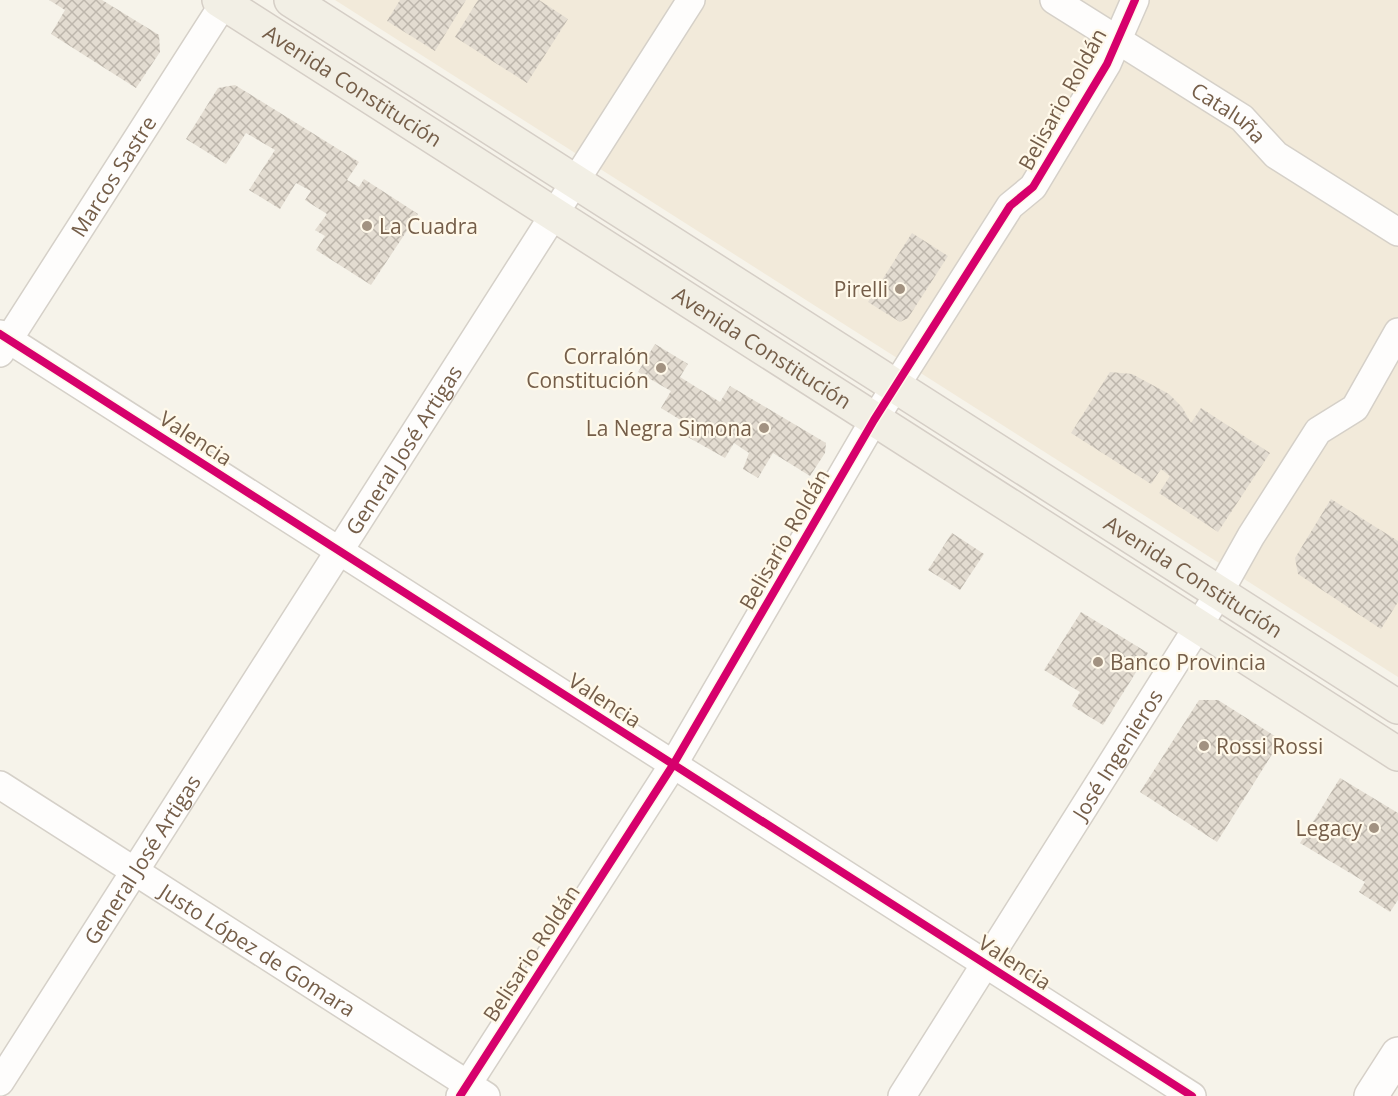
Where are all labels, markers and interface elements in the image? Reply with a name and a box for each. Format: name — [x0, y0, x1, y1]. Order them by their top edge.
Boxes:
street label: Avenida Constitución — [258, 18, 448, 153]
street label: Belisario Roldán — [1011, 23, 1113, 175]
street label: Cataluña — [1186, 76, 1272, 149]
street label: Marcos Sastre — [64, 110, 162, 242]
place label: La Cuadra — [379, 212, 478, 240]
marker: La Cuadra — [360, 219, 374, 233]
place label: Pirelli — [834, 275, 888, 303]
street label: Avenida Constitución — [668, 280, 857, 415]
marker: Pirelli — [893, 282, 907, 296]
place label: Corralón Constitución — [526, 342, 649, 394]
street label: General José Artigas — [339, 360, 468, 540]
marker: Corralón Constitución — [654, 361, 668, 375]
street label: Valencia — [154, 404, 238, 472]
place label: La Negra Simona — [586, 414, 752, 442]
marker: La Negra Simona — [757, 421, 771, 435]
street label: Belisario Roldán — [732, 464, 836, 614]
street label: Avenida Constitución — [1099, 509, 1288, 644]
place label: Banco Provincia — [1110, 648, 1266, 676]
marker: Banco Provincia — [1091, 655, 1105, 669]
street label: Valencia — [563, 666, 647, 734]
street label: José Ingenieros — [1065, 684, 1169, 826]
place label: Rossi Rossi — [1216, 732, 1323, 760]
marker: Rossi Rossi — [1197, 739, 1211, 753]
street label: General José Artigas — [78, 769, 207, 950]
place label: Legacy — [1296, 814, 1362, 842]
marker: Legacy — [1367, 821, 1381, 835]
street label: Justo López de Gomara — [153, 876, 361, 1023]
street label: Belisario Roldán — [476, 879, 586, 1027]
street label: Valencia — [973, 928, 1057, 996]

